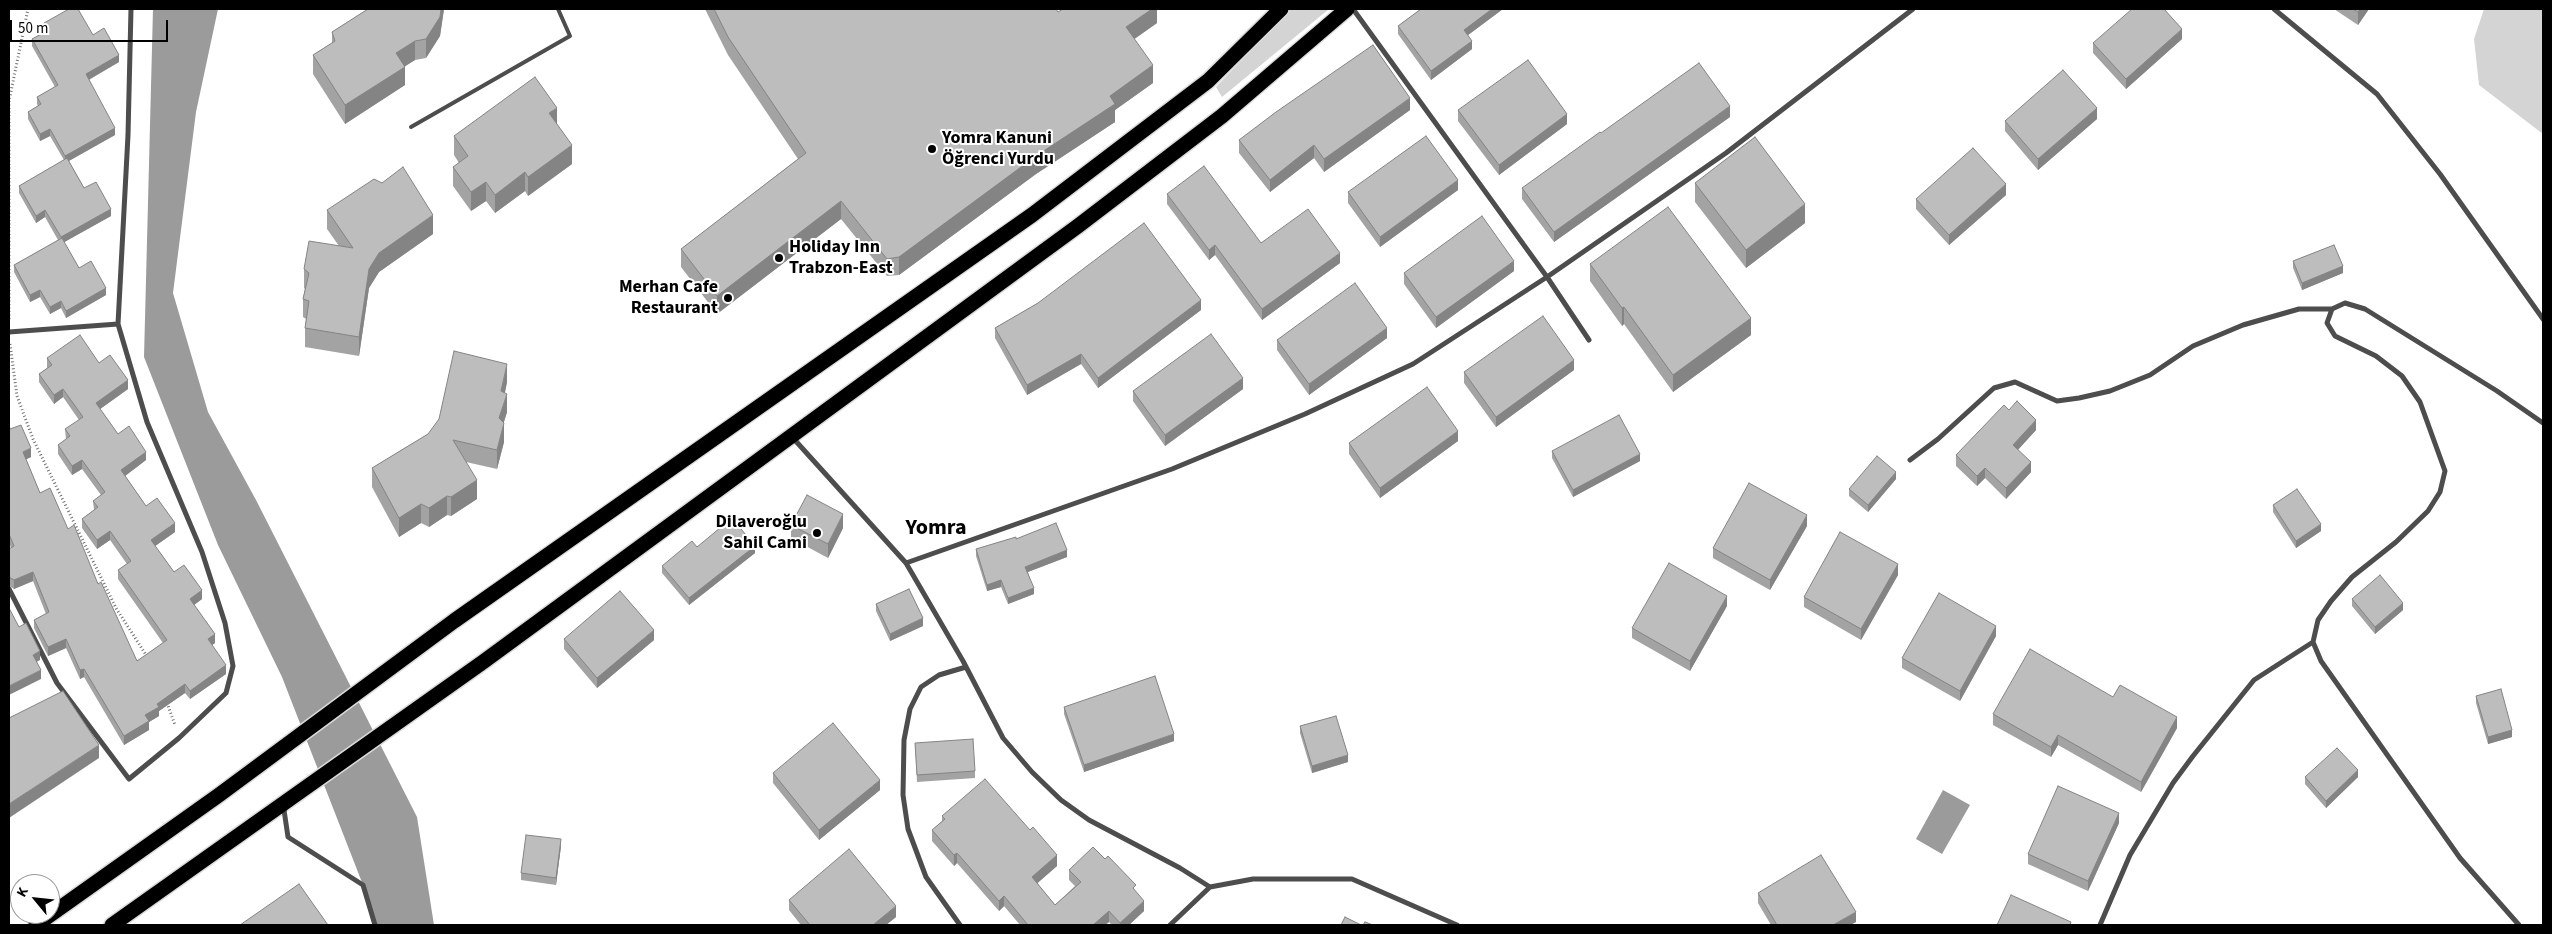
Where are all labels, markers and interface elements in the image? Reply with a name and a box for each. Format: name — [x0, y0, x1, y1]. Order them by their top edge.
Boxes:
scale bar — [12, 10, 170, 42]
text: 50 m — [18, 18, 48, 39]
place label: Yomra Kanuni Öğrenci Yurdu — [942, 128, 1054, 170]
marker: Yomra Kanuni Öğrenci Yurdu — [926, 143, 938, 155]
place label: Holiday Inn Trabzon-East — [789, 237, 893, 280]
marker: Holiday Inn Trabzon-East — [773, 252, 785, 264]
place label: Merhan Cafe Restaurant — [619, 277, 718, 320]
marker: Merhan Cafe Restaurant — [722, 292, 734, 304]
place label: Dilaveroğlu Sahil Cami — [715, 512, 807, 554]
district label: Yomra — [905, 516, 967, 542]
marker: Dilaveroğlu Sahil Cami — [811, 527, 823, 539]
north arrow — [10, 874, 60, 924]
text: K — [12, 884, 33, 901]

